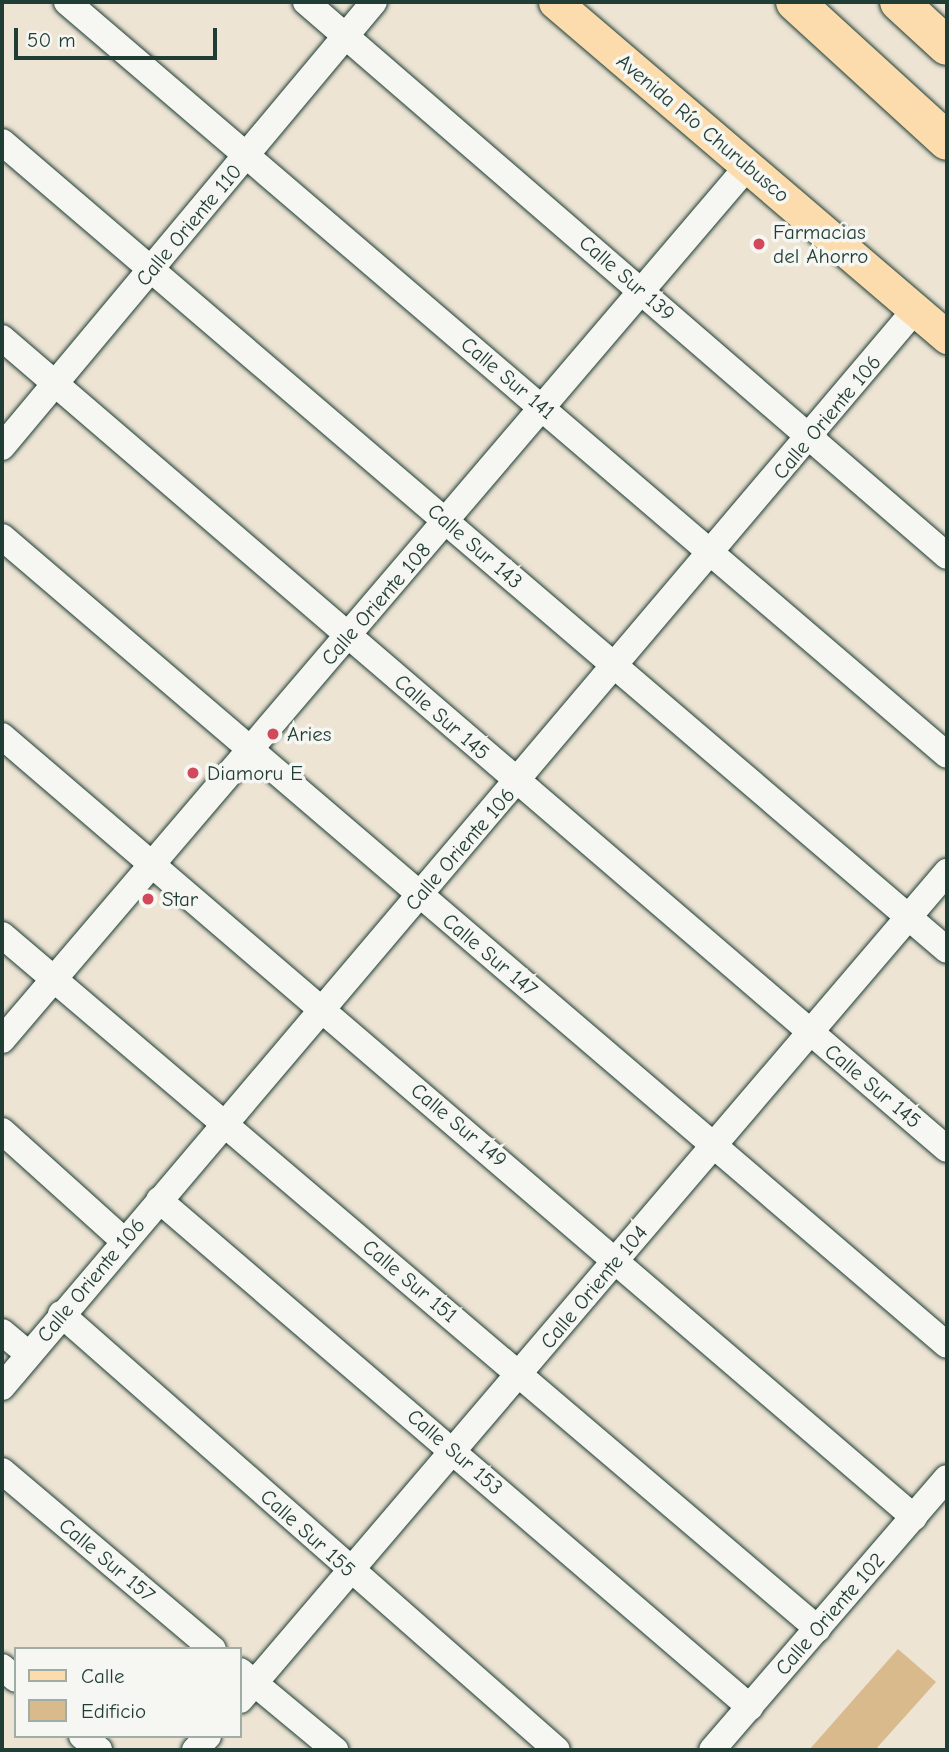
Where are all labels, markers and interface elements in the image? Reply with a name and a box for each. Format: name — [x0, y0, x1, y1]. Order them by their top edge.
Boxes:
scale bar — [18, 14, 220, 58]
text: 50 m — [27, 28, 76, 52]
street label: Avenida Río Churubusco — [612, 48, 794, 208]
street label: Calle Oriente 110 — [131, 159, 247, 291]
place label: Farmacias del Ahorro — [773, 219, 868, 269]
street label: Calle Sur 139 — [574, 230, 680, 326]
marker: Farmacias del Ahorro — [751, 236, 767, 252]
street label: Calle Sur 141 — [456, 331, 560, 425]
street label: Calle Oriente 106 — [768, 350, 886, 484]
street label: Calle Sur 143 — [423, 498, 527, 594]
street label: Calle Oriente 108 — [316, 538, 436, 670]
street label: Calle Sur 145 — [389, 669, 495, 765]
place label: Aries — [287, 721, 332, 747]
marker: Aries — [265, 726, 281, 742]
place label: Diamoru E — [207, 760, 303, 786]
marker: Diamoru E — [185, 765, 201, 781]
street label: Calle Oriente 106 — [400, 782, 520, 916]
place label: Star — [162, 886, 198, 912]
marker: Star — [140, 891, 156, 907]
street label: Calle Sur 147 — [437, 908, 543, 1002]
street label: Calle Sur 145 — [820, 1038, 926, 1134]
street label: Calle Sur 149 — [406, 1078, 512, 1172]
street label: Calle Oriente 106 — [32, 1213, 150, 1347]
street label: Calle Oriente 104 — [535, 1220, 653, 1354]
street label: Calle Sur 151 — [357, 1234, 463, 1328]
street label: Calle Sur 153 — [402, 1404, 508, 1500]
street label: Calle Sur 155 — [255, 1484, 361, 1582]
street label: Calle Sur 157 — [54, 1512, 160, 1608]
street label: Calle Oriente 102 — [770, 1548, 890, 1680]
legend — [14, 1647, 242, 1738]
text: Calle — [81, 1664, 124, 1688]
text: Edificio — [81, 1699, 146, 1723]

